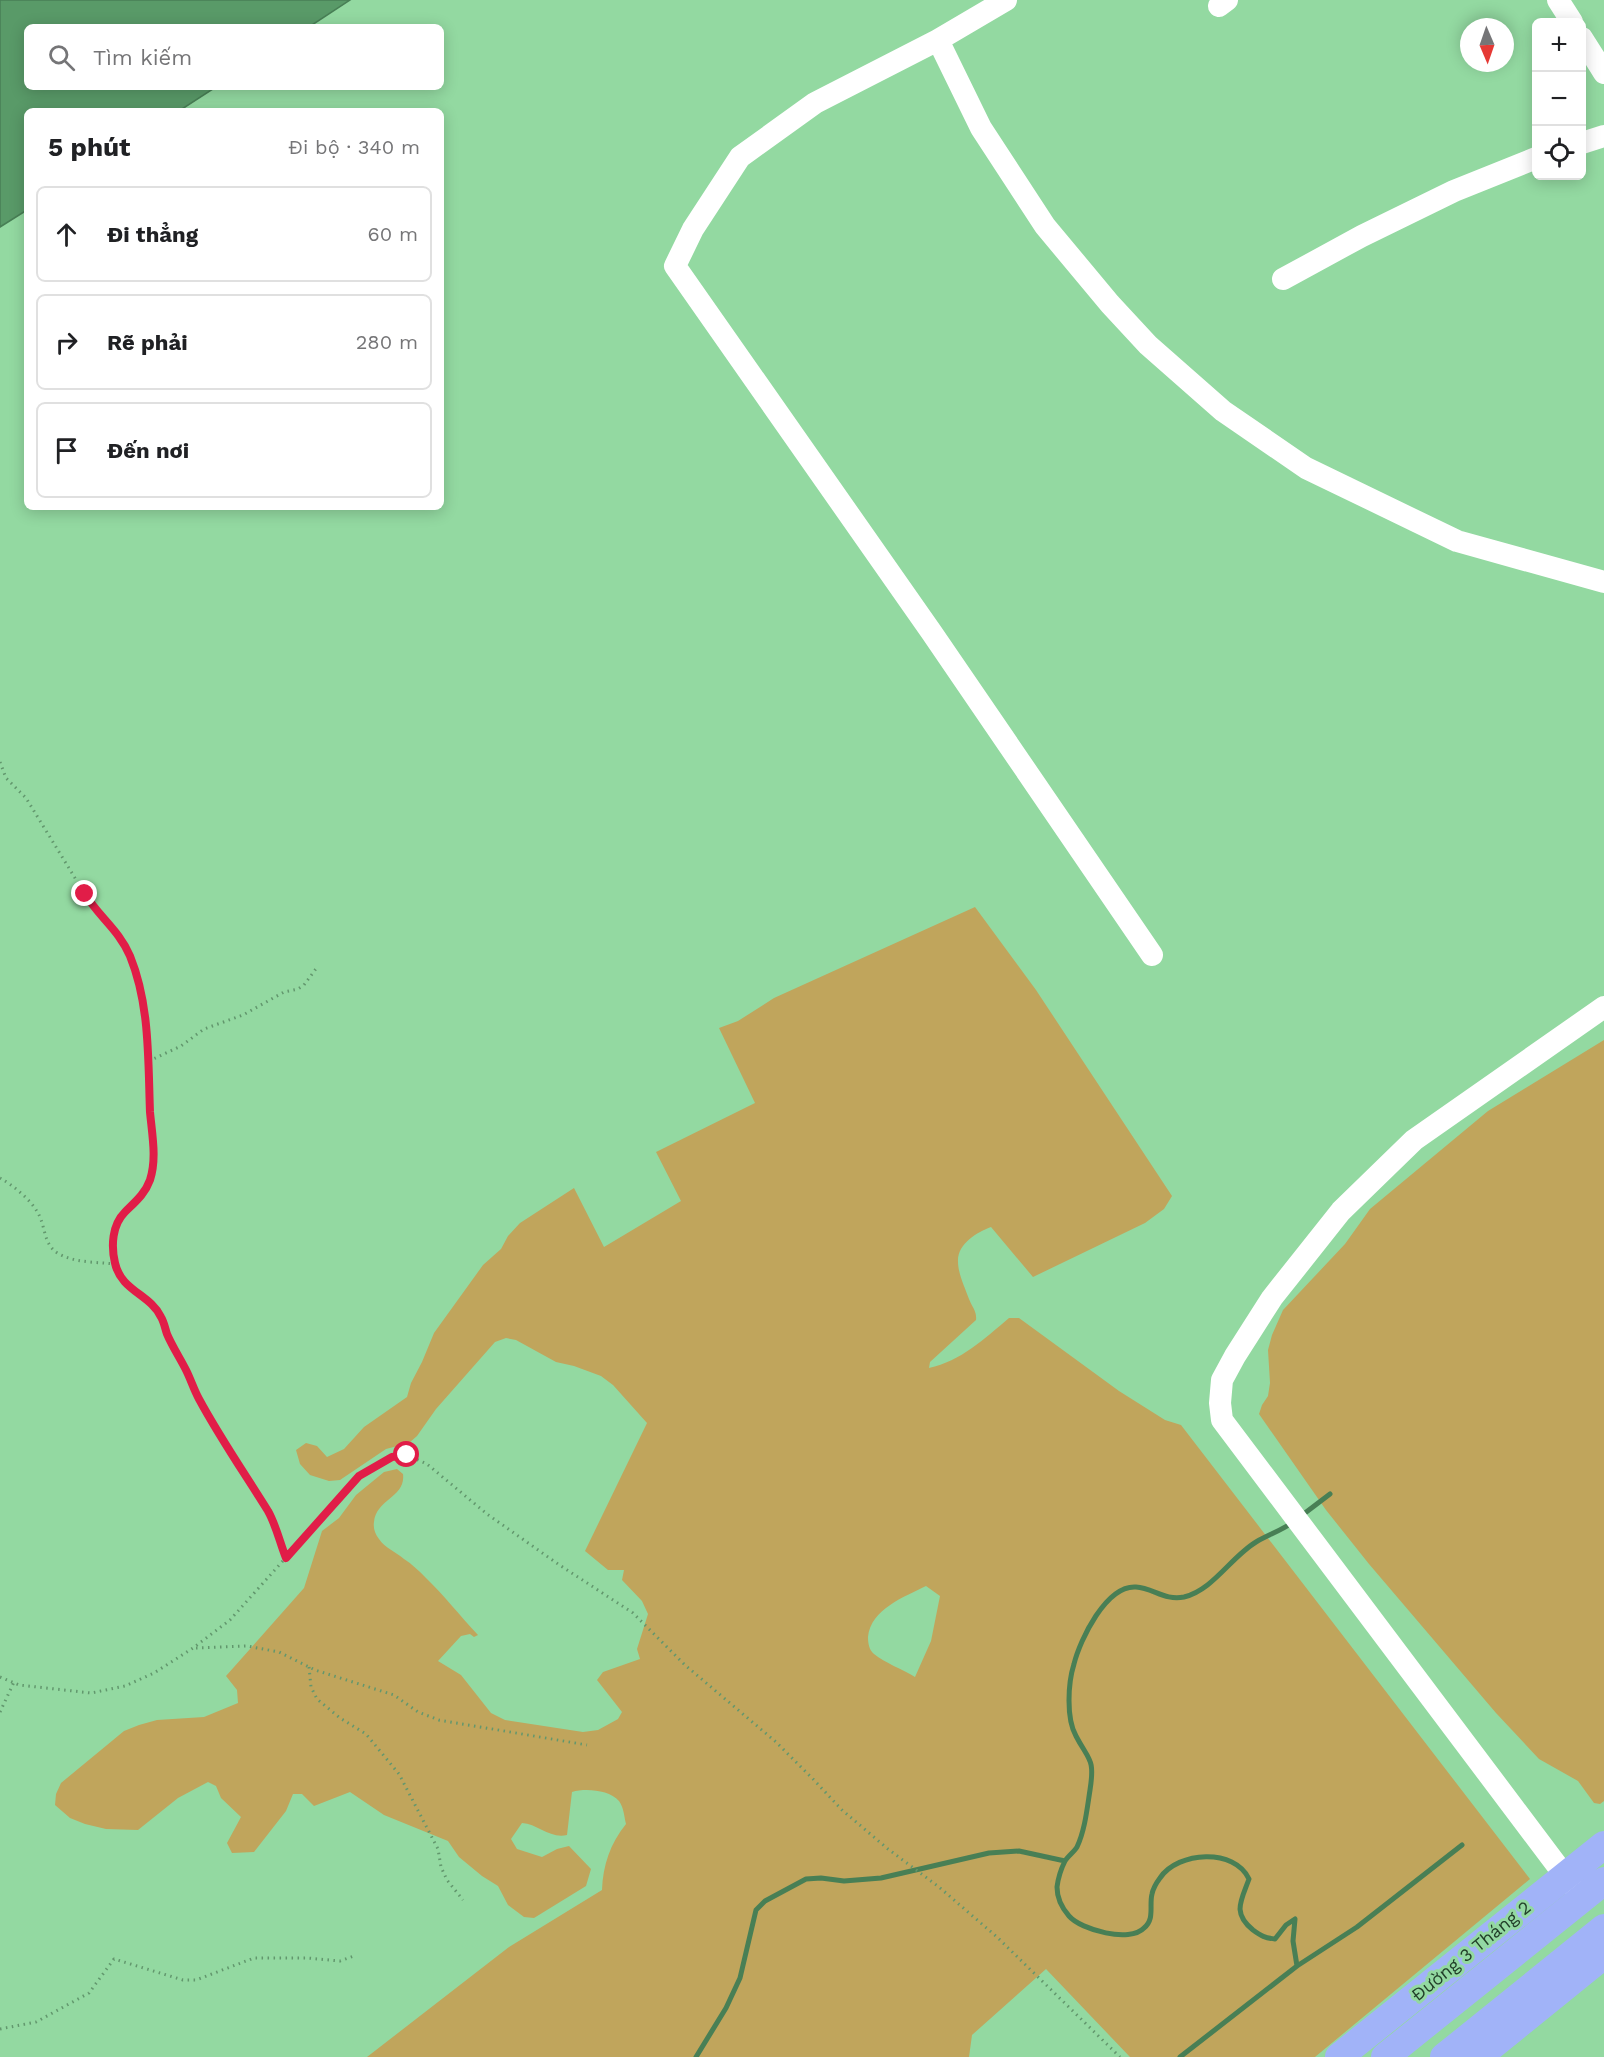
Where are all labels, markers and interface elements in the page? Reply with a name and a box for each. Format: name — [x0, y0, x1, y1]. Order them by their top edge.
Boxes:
north arrow — [1460, 18, 1514, 72]
map controls — [1532, 18, 1586, 180]
button: + — [1532, 18, 1586, 72]
search box — [24, 24, 444, 90]
icon: search — [45, 41, 78, 74]
text: Tìm kiếm — [93, 45, 192, 70]
button: − — [1532, 72, 1586, 126]
button: locate — [1532, 126, 1586, 180]
text: 5 phút — [48, 132, 130, 162]
text: Đi bộ · 340 m — [288, 135, 420, 159]
icon: ahead — [50, 218, 83, 251]
text: Đi thẳng — [107, 222, 198, 247]
text: 60 m — [368, 222, 418, 246]
icon: right — [50, 326, 83, 359]
text: Rẽ phải — [107, 330, 188, 355]
text: 280 m — [356, 330, 418, 354]
icon: arrive — [50, 434, 83, 467]
text: Đến nơi — [107, 438, 189, 463]
route end — [71, 880, 97, 906]
route start — [393, 1441, 419, 1467]
street label: Đường 3 Tháng 2 — [1407, 1896, 1535, 2005]

